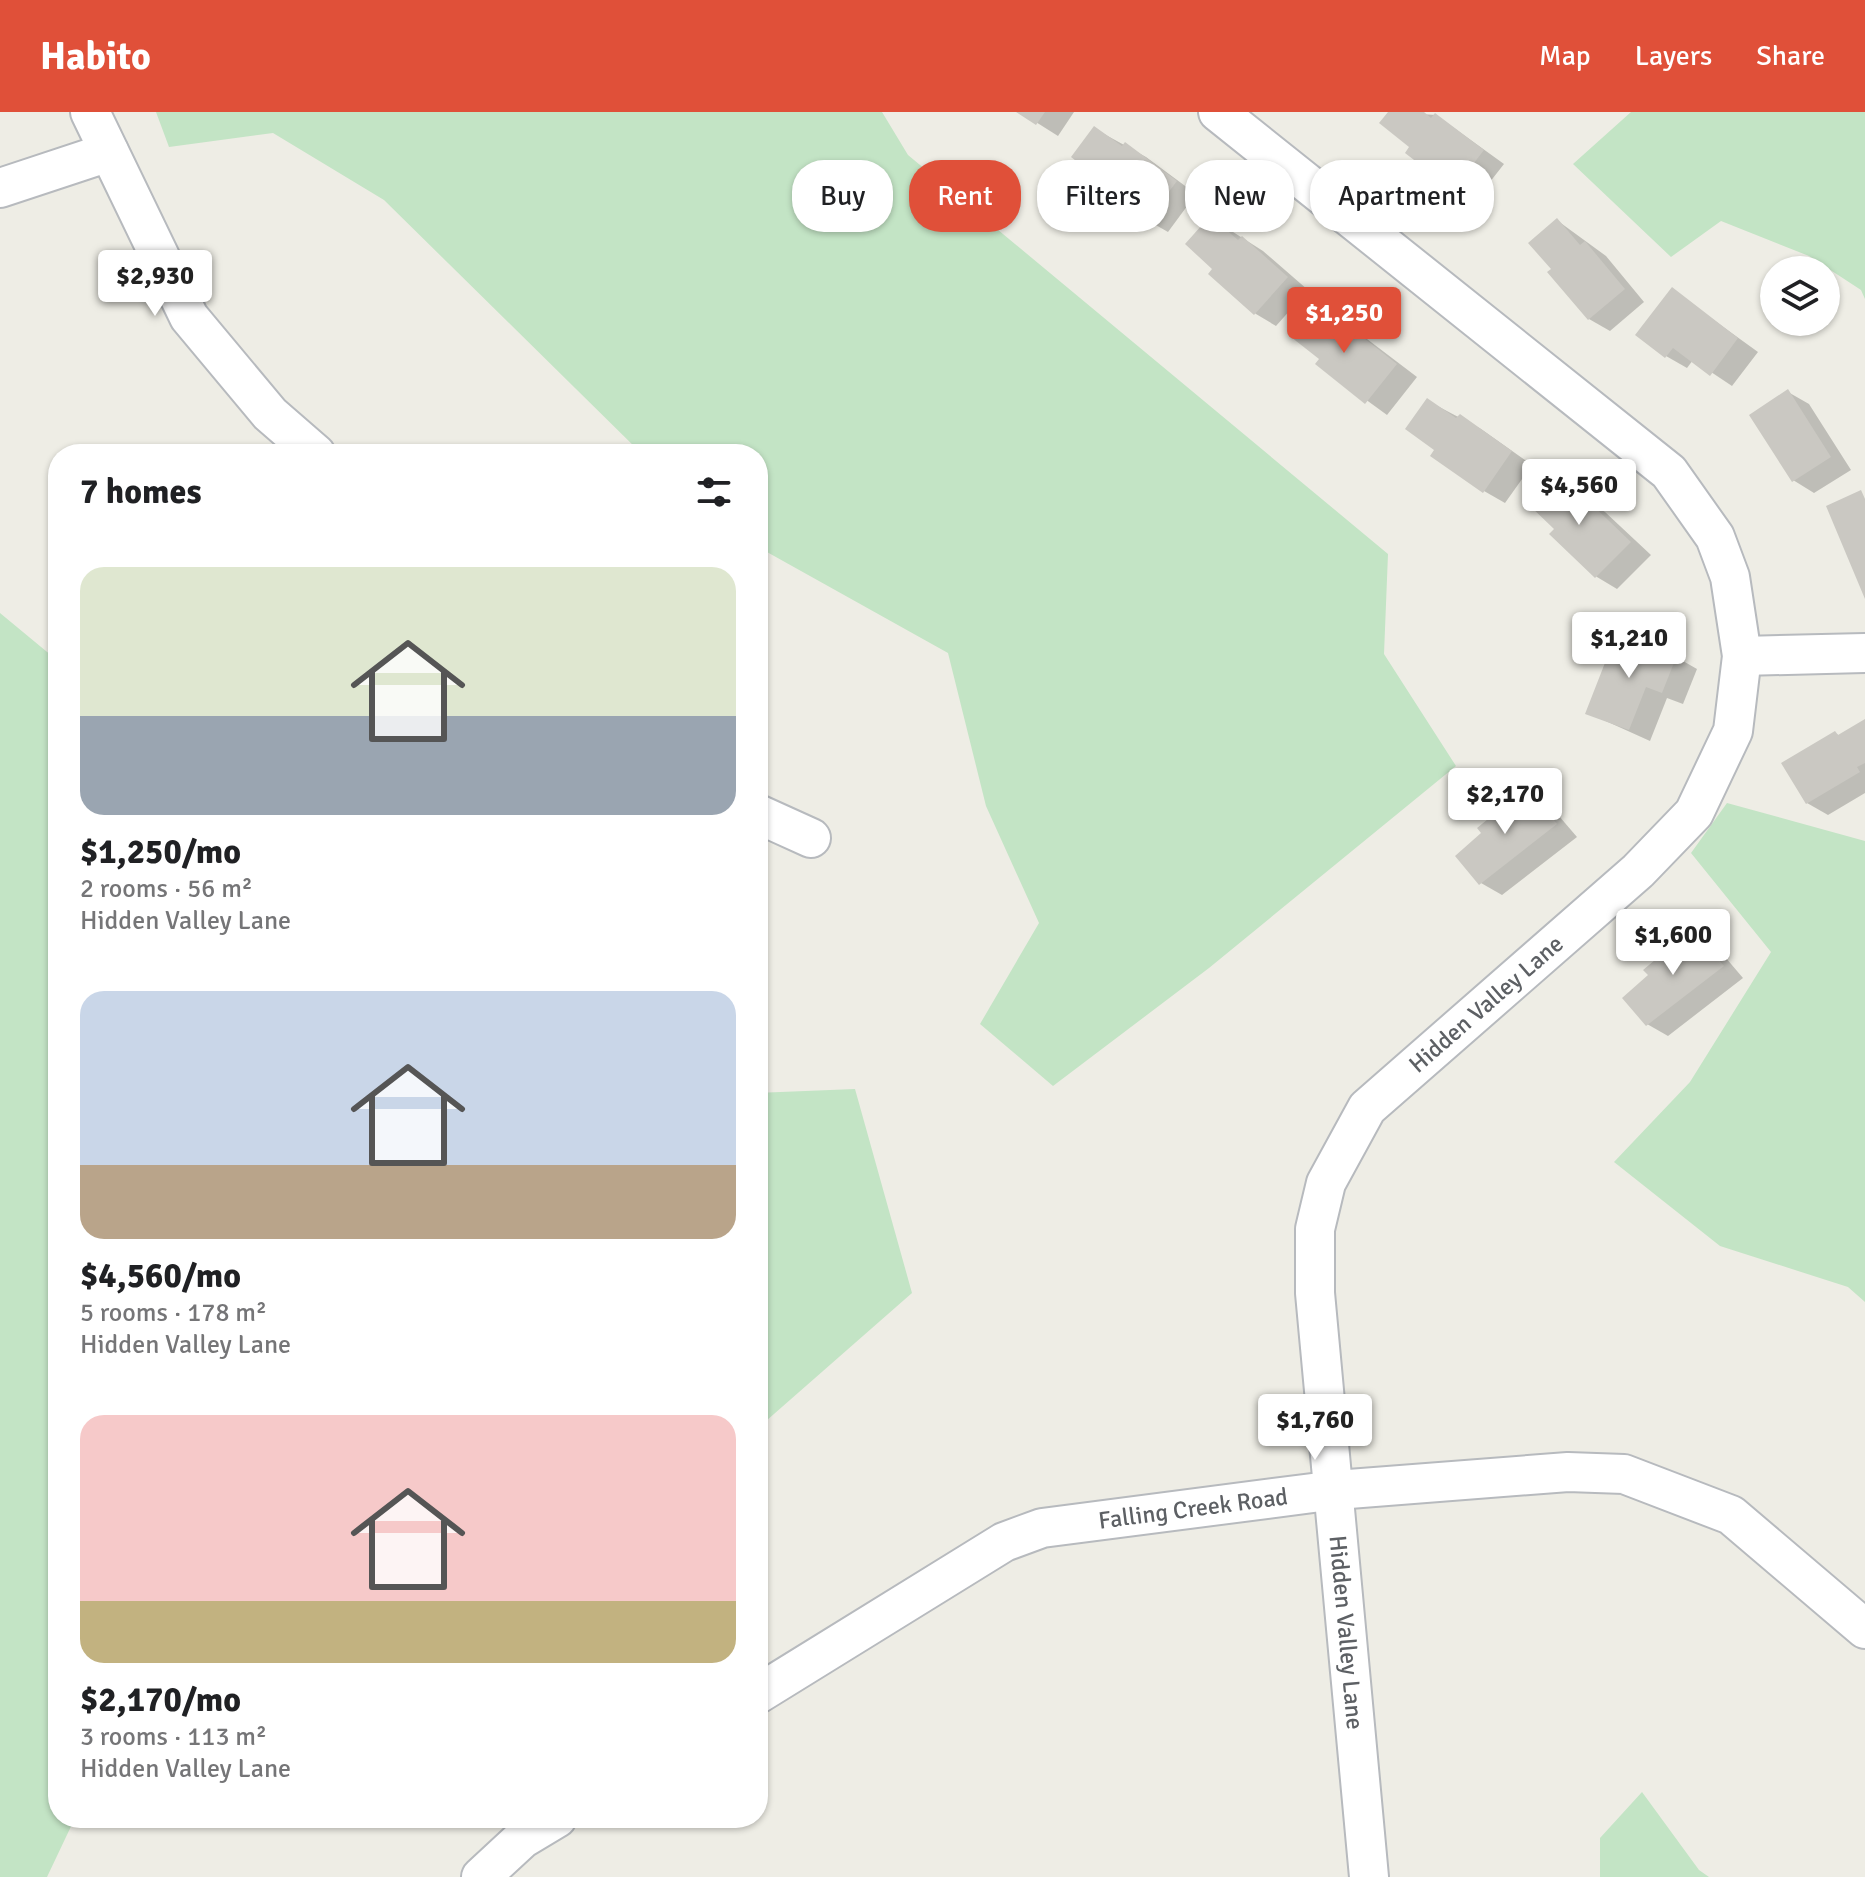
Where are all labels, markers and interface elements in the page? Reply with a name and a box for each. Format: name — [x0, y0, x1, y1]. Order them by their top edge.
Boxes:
text: Habito — [40, 33, 151, 80]
text: Map — [1539, 39, 1591, 73]
text: Layers — [1635, 39, 1712, 73]
text: Share — [1756, 39, 1825, 73]
chip: Buy — [792, 160, 893, 232]
chip: Rent — [909, 160, 1021, 232]
chip: Filters — [1037, 160, 1169, 232]
chip: New — [1185, 160, 1294, 232]
chip: Apartment — [1310, 160, 1494, 232]
pin: $2,930 — [90, 250, 220, 318]
map controls — [1760, 256, 1840, 336]
button: layers — [1760, 256, 1840, 336]
text: $2,930 — [116, 260, 194, 292]
pin: $1,250 — [1279, 287, 1409, 355]
text: $1,250 — [1305, 297, 1383, 329]
pin: $4,560 — [1514, 459, 1644, 527]
text: $4,560 — [1540, 469, 1618, 501]
icon: filters — [692, 470, 736, 514]
text: 7 homes — [80, 471, 201, 513]
pin: $1,210 — [1564, 612, 1694, 680]
icon: home — [336, 619, 480, 763]
text: $1,210 — [1590, 622, 1668, 654]
pin: $2,170 — [1440, 768, 1570, 836]
text: $2,170 — [1466, 778, 1544, 810]
text: $1,250/mo — [80, 831, 241, 873]
text: 2 rooms · 56 m² — [80, 873, 253, 905]
text: Hidden Valley Lane — [80, 905, 291, 937]
pin: $1,600 — [1608, 909, 1738, 977]
text: $1,600 — [1634, 919, 1712, 951]
street label: Hidden Valley Lane — [1403, 929, 1569, 1079]
icon: home — [336, 1043, 480, 1187]
text: $4,560/mo — [80, 1255, 241, 1297]
text: 5 rooms · 178 m² — [80, 1297, 267, 1329]
text: Hidden Valley Lane — [80, 1329, 291, 1361]
pin: $1,760 — [1250, 1394, 1380, 1462]
text: $1,760 — [1276, 1404, 1354, 1436]
icon: home — [336, 1467, 480, 1611]
street label: Falling Creek Road — [1096, 1481, 1290, 1536]
street label: Hidden Valley Lane — [1322, 1534, 1370, 1731]
text: $2,170/mo — [80, 1679, 241, 1721]
text: 3 rooms · 113 m² — [80, 1721, 267, 1753]
text: Hidden Valley Lane — [80, 1753, 291, 1785]

